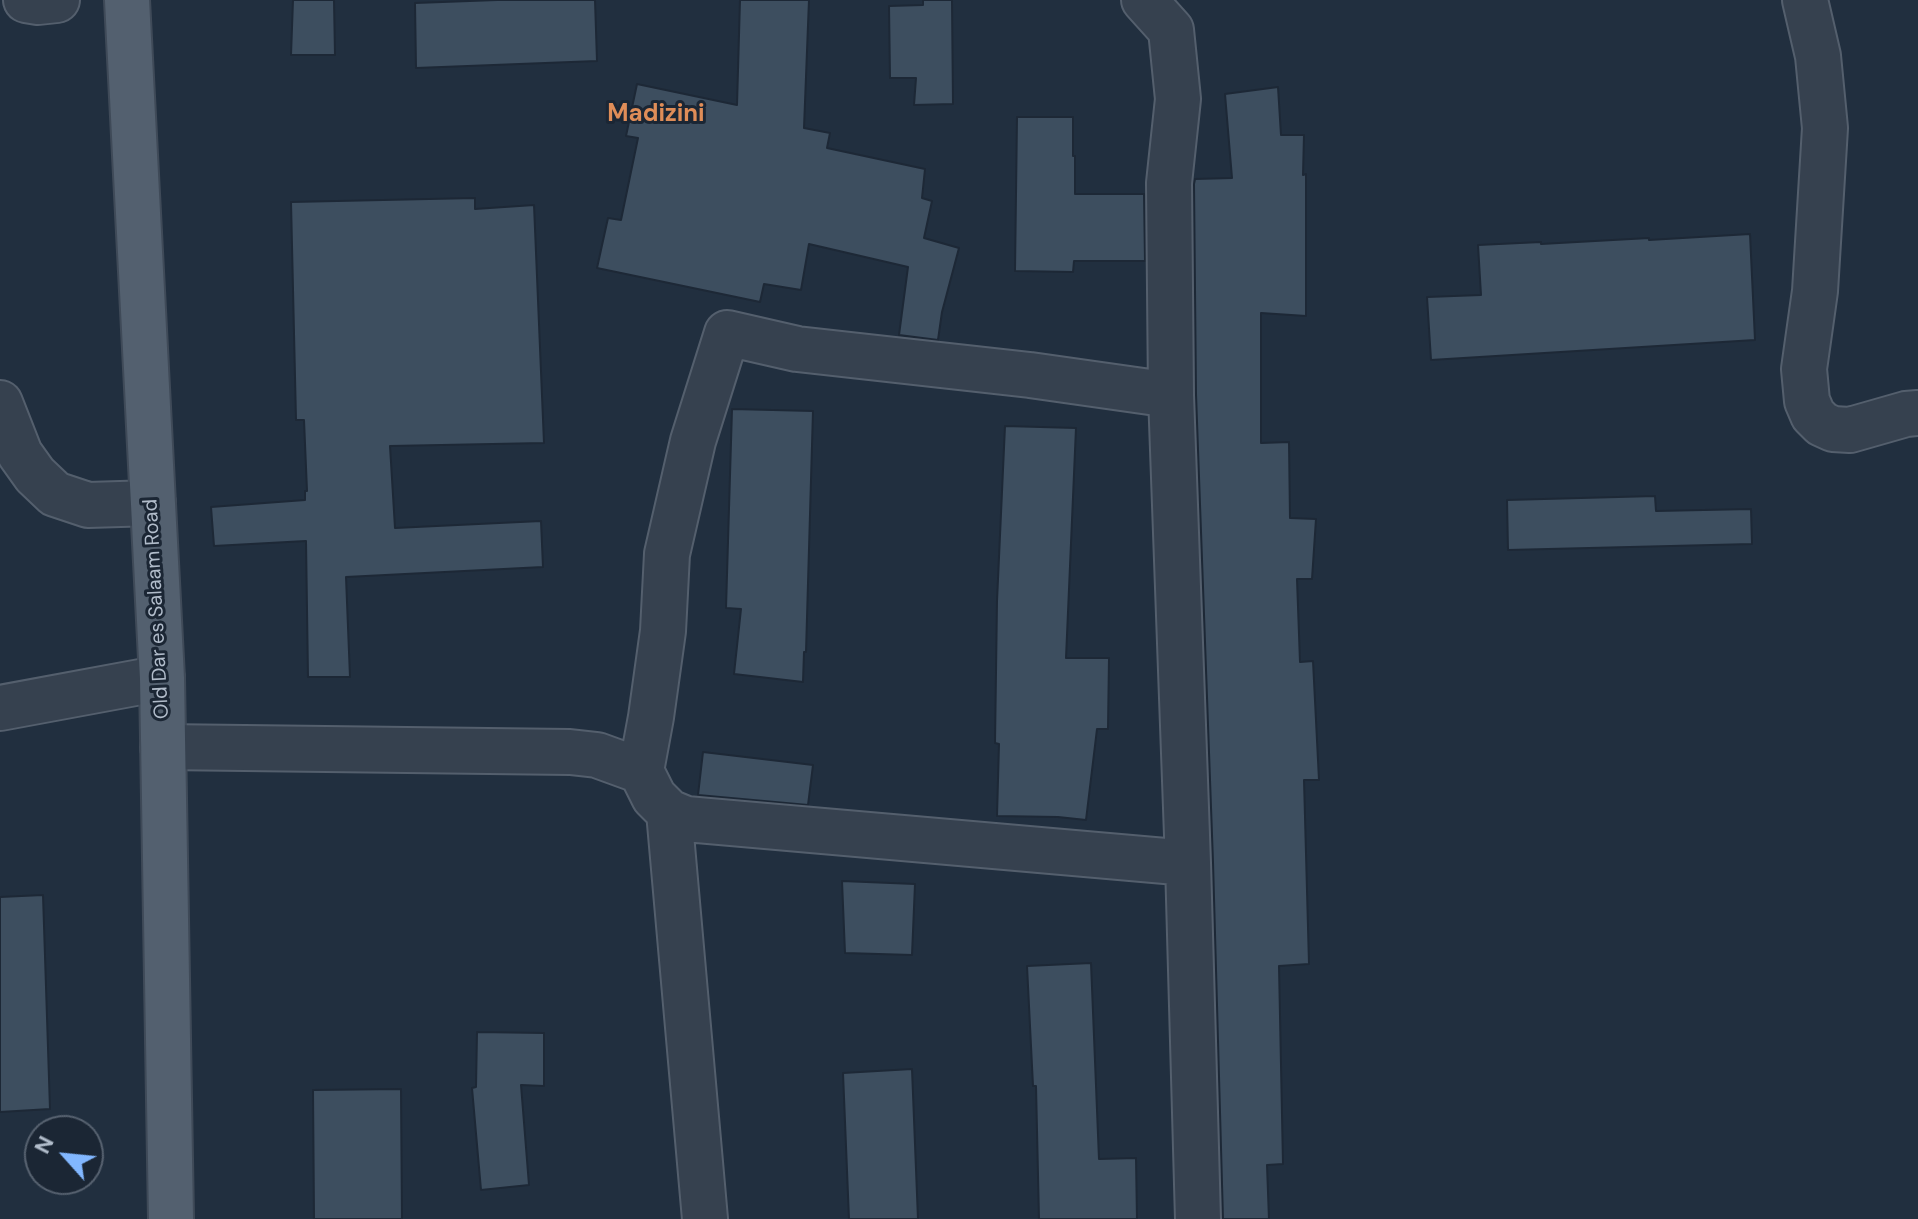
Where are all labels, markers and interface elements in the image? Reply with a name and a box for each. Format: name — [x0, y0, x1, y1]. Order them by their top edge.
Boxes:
district label: Madizini — [607, 101, 705, 129]
street label: Old Dar es Salaam Road — [139, 498, 175, 720]
north arrow — [24, 1115, 104, 1195]
text: N — [27, 1131, 61, 1159]

